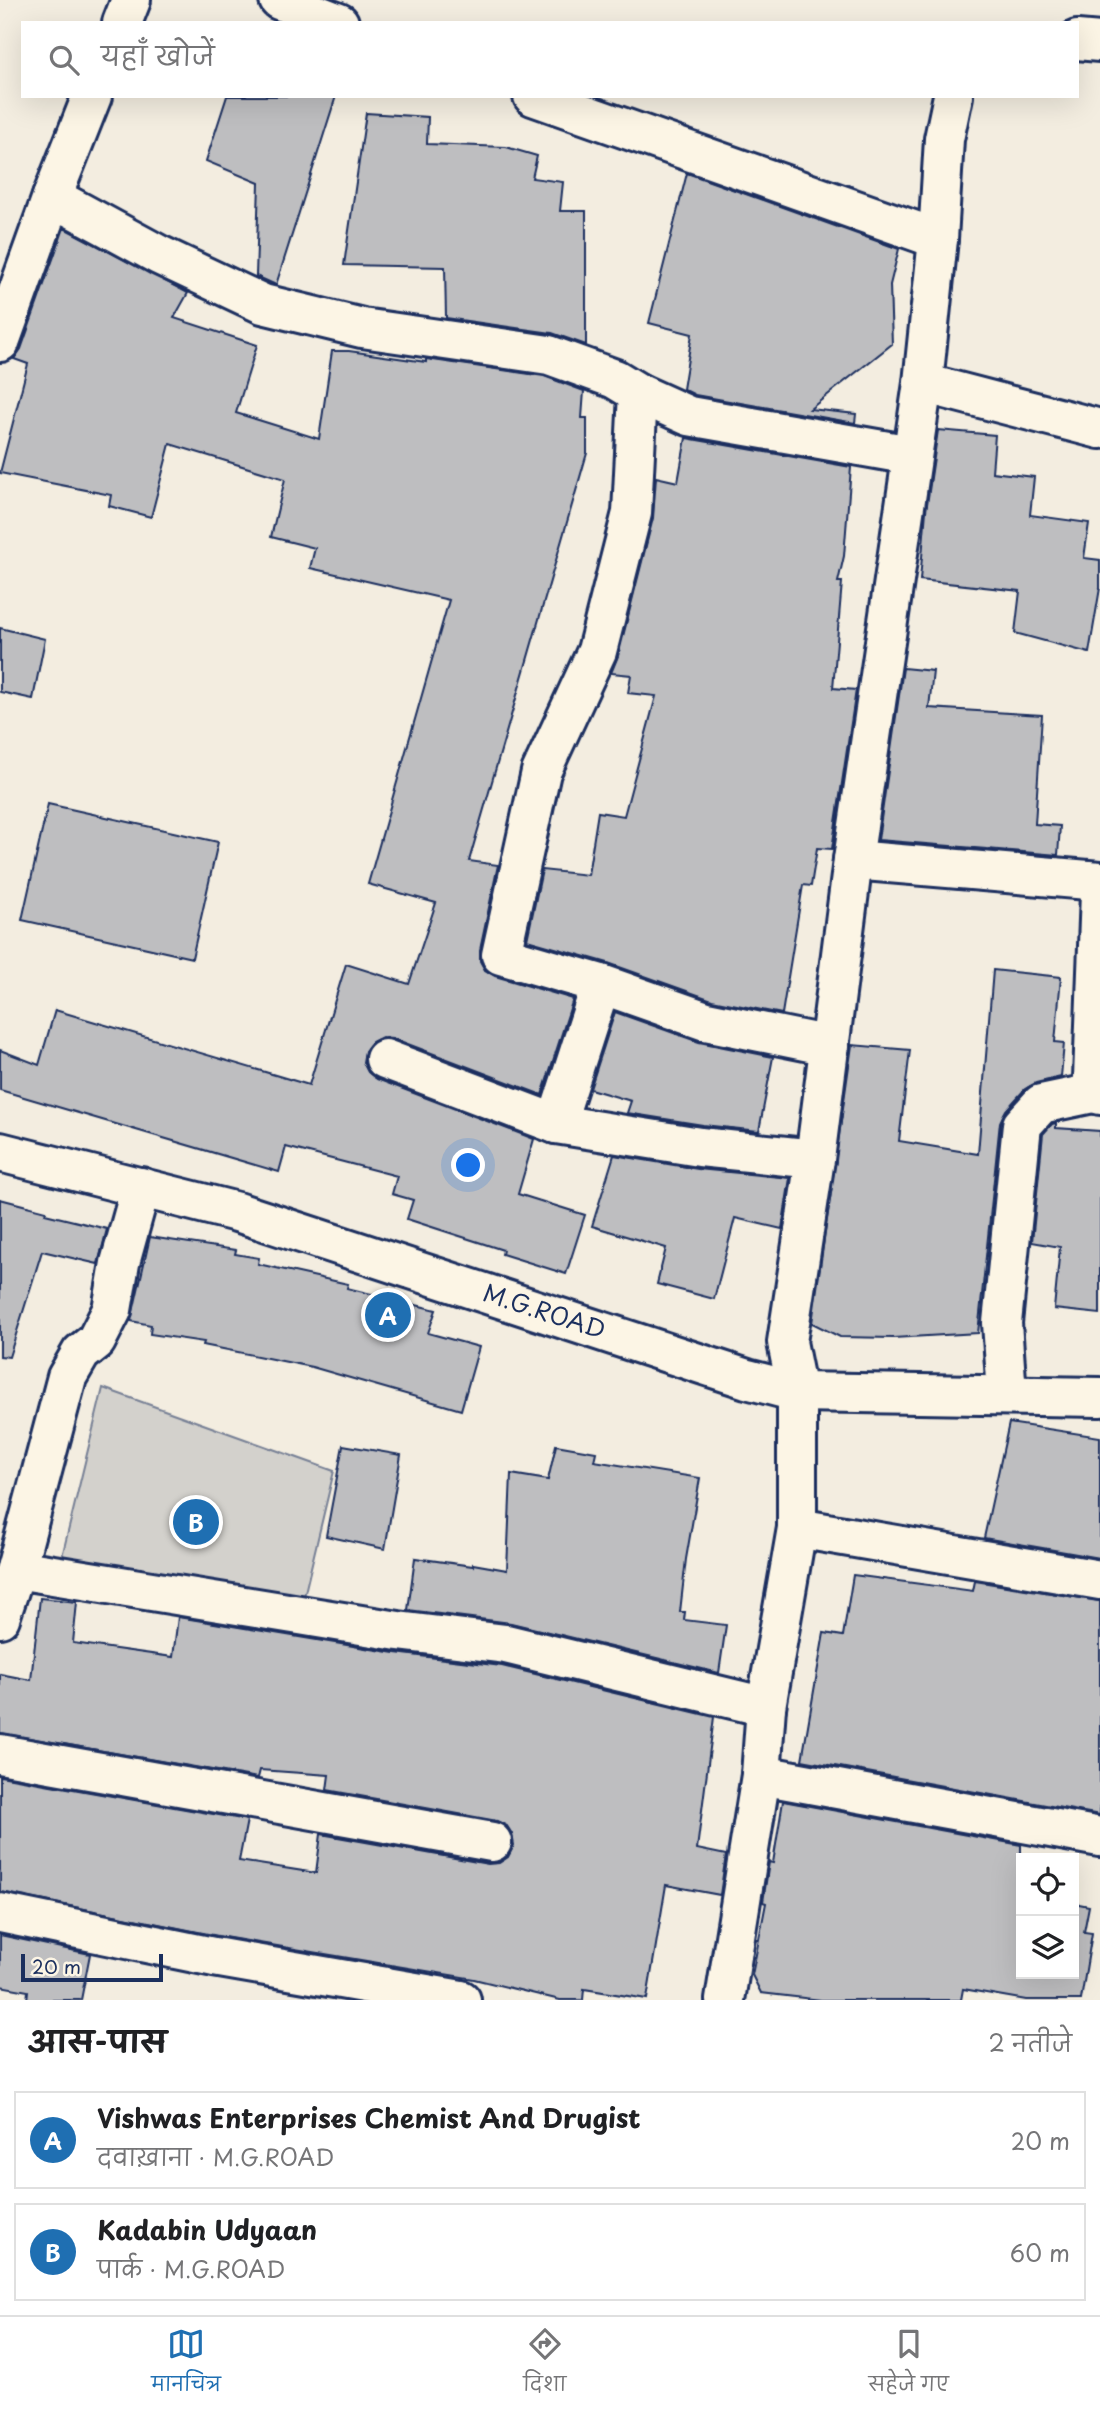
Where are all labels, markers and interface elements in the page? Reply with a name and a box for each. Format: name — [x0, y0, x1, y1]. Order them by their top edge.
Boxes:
search box — [21, 21, 1079, 98]
text: यहाँ खोजें — [101, 36, 215, 75]
icon: search — [45, 41, 83, 79]
your location — [451, 1148, 485, 1182]
street label: M.G.ROAD — [479, 1273, 610, 1347]
pin: A — [365, 1289, 411, 1341]
pin: B — [173, 1496, 219, 1548]
map controls — [1016, 1853, 1079, 1979]
button: locate — [1016, 1853, 1079, 1916]
button: layers — [1016, 1916, 1079, 1979]
scale bar — [21, 1951, 163, 1983]
text: 20 m — [32, 1952, 81, 1980]
text: आस-पास — [28, 2018, 167, 2063]
text: 2 नतीजे — [989, 2025, 1072, 2060]
text: Vishwas Enterprises Chemist And Drugist — [97, 2098, 641, 2137]
text: A — [44, 2123, 62, 2158]
text: 20 m — [1011, 2123, 1070, 2158]
text: दवाख़ाना · M.G.ROAD — [97, 2139, 334, 2174]
text: Kadabin Udyaan — [97, 2210, 317, 2249]
text: B — [45, 2235, 61, 2270]
text: 60 m — [1010, 2235, 1070, 2270]
text: पार्क · M.G.ROAD — [97, 2251, 285, 2286]
tab: मानचित्र — [151, 2325, 221, 2405]
tab: दिशा — [523, 2325, 566, 2405]
tab: सहेजे गए — [869, 2325, 949, 2405]

